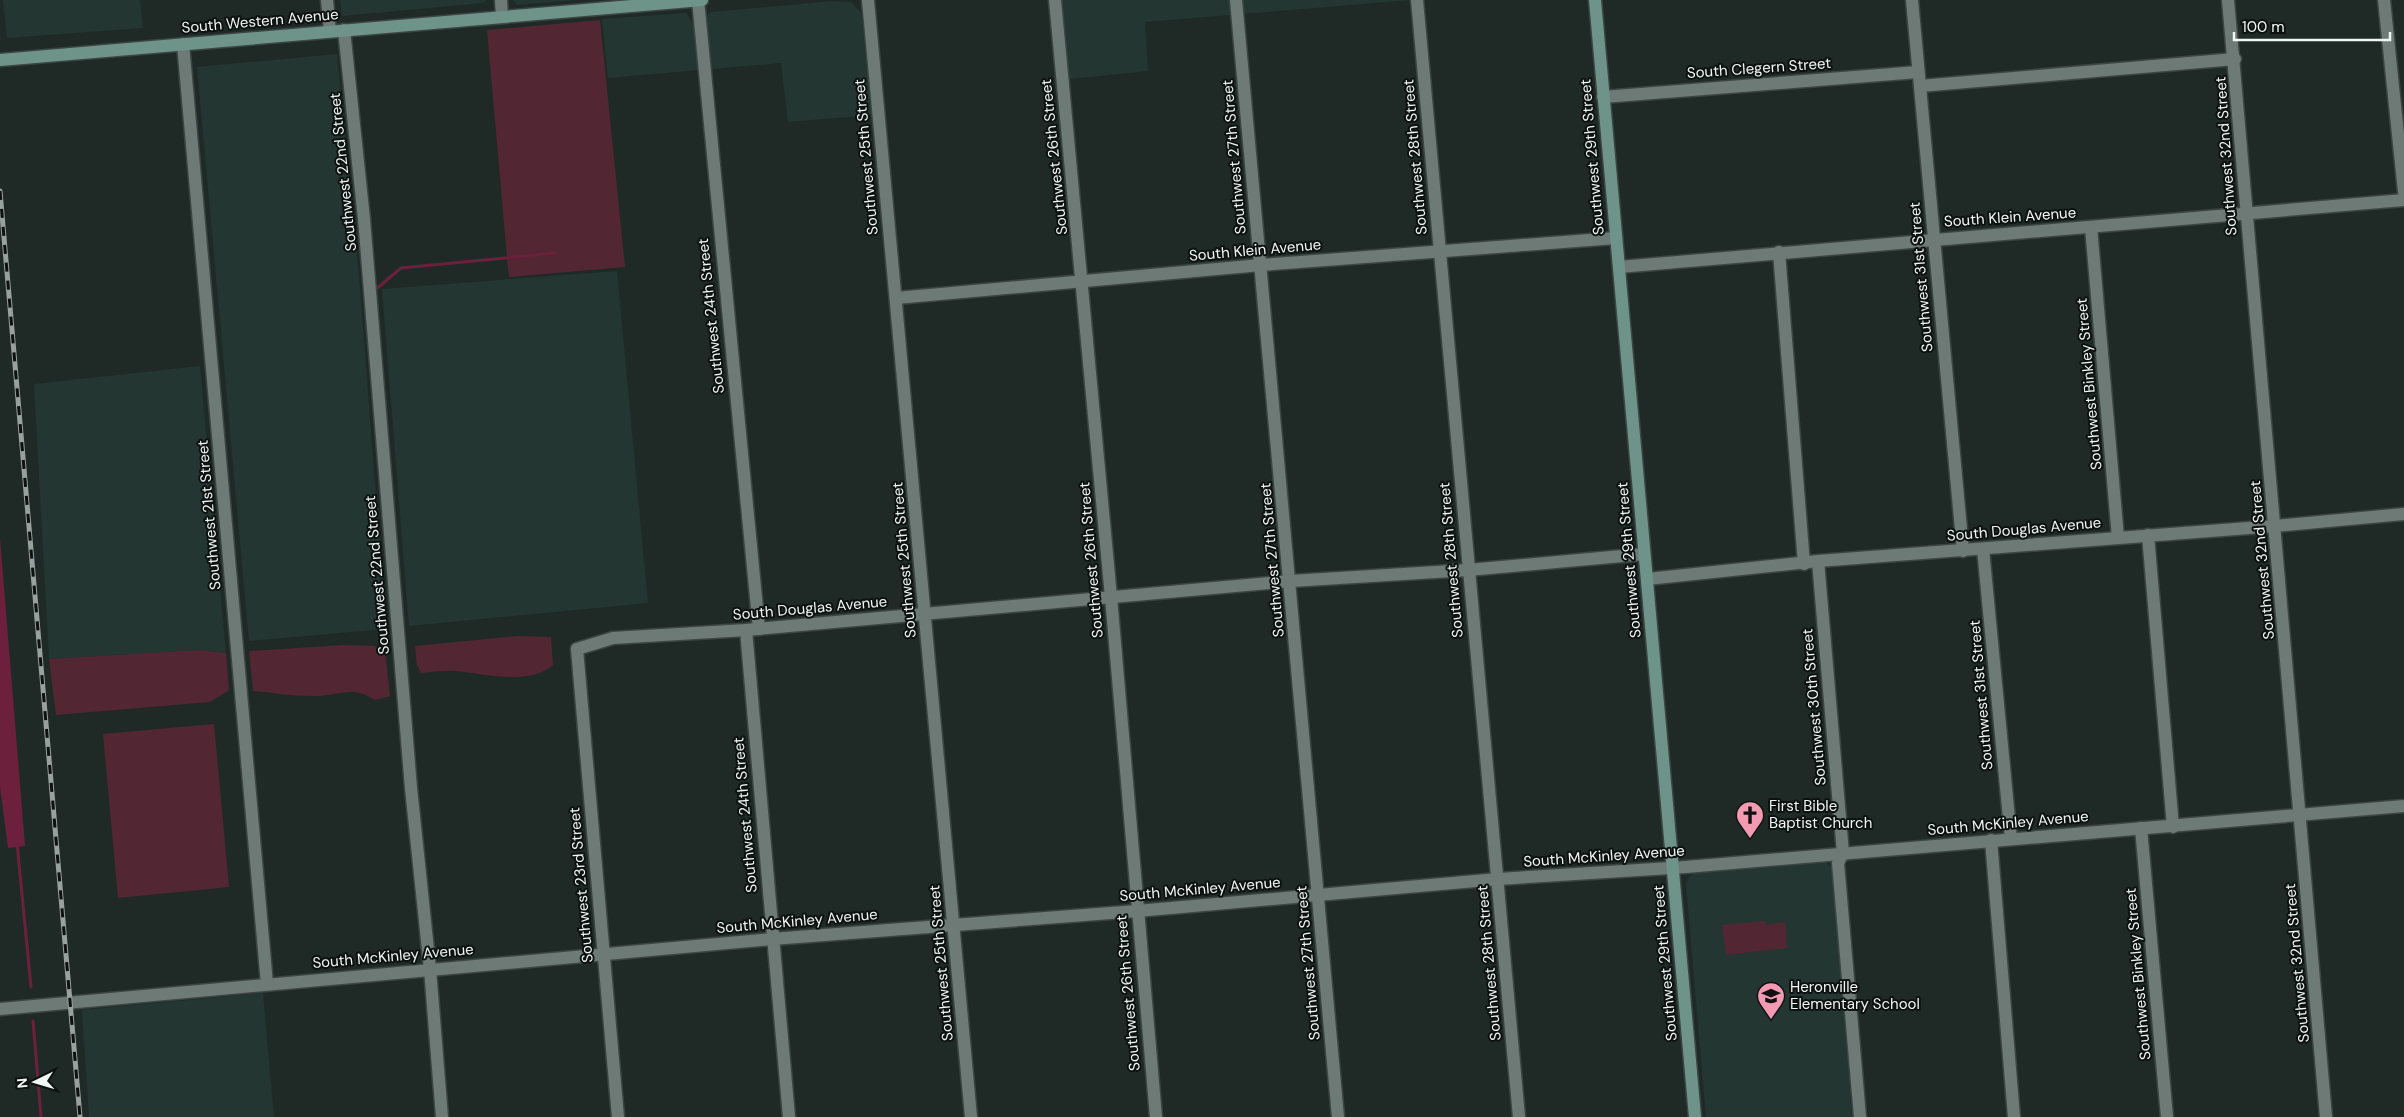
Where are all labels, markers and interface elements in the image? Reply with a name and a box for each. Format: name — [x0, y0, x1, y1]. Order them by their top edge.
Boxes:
street label: South Western Avenue — [181, 4, 339, 38]
scale bar — [2234, 10, 2390, 42]
text: 100 m — [2242, 17, 2285, 37]
street label: South Clegern Street — [1686, 53, 1832, 83]
street label: Southwest 32nd Street — [2210, 76, 2242, 236]
street label: Southwest 25th Street — [849, 78, 883, 236]
street label: Southwest 26th Street — [1036, 78, 1072, 236]
street label: Southwest 28th Street — [1398, 78, 1432, 236]
street label: Southwest 29th Street — [1575, 78, 1609, 236]
street label: Southwest 27th Street — [1217, 79, 1251, 235]
street label: Southwest 22nd Street — [325, 92, 361, 252]
street label: Southwest 31st Street — [1904, 201, 1938, 353]
street label: South Klein Avenue — [1943, 202, 2077, 232]
street label: South Klein Avenue — [1188, 234, 1322, 266]
street label: Southwest 24th Street — [693, 237, 729, 395]
street label: Southwest Binkley Street — [2072, 297, 2106, 471]
street label: Southwest 21st Street — [192, 439, 226, 591]
street label: Southwest 32nd Street — [2245, 480, 2279, 640]
street label: Southwest 25th Street — [887, 481, 921, 639]
street label: Southwest 26th Street — [1074, 481, 1108, 639]
street label: Southwest 28th Street — [1434, 481, 1468, 639]
street label: Southwest 29th Street — [1612, 481, 1646, 639]
street label: Southwest 27th Street — [1255, 482, 1289, 638]
street label: Southwest 22nd Street — [360, 495, 394, 655]
street label: South Douglas Avenue — [1946, 512, 2102, 546]
street label: South Douglas Avenue — [732, 591, 888, 625]
street label: Southwest 31st Street — [1964, 619, 1998, 771]
street label: Southwest 30th Street — [1797, 628, 1831, 786]
street label: Southwest 24th Street — [728, 736, 762, 894]
place label: First Bible Baptist Church — [1769, 796, 1872, 833]
church icon: First Bible Baptist Church — [1735, 800, 1765, 839]
street label: Southwest 23rd Street — [564, 806, 598, 964]
street label: South McKinley Avenue — [1927, 806, 2089, 840]
street label: South McKinley Avenue — [1523, 840, 1685, 872]
street label: South McKinley Avenue — [1119, 872, 1281, 906]
street label: Southwest 32nd Street — [2280, 883, 2314, 1043]
street label: Southwest 25th Street — [924, 884, 958, 1042]
street label: Southwest 28th Street — [1472, 884, 1506, 1042]
street label: Southwest 29th Street — [1648, 884, 1682, 1042]
street label: Southwest 27th Street — [1291, 885, 1325, 1041]
street label: Southwest Binkley Street — [2121, 887, 2155, 1061]
street label: South McKinley Avenue — [716, 904, 878, 938]
street label: Southwest 26th Street — [1111, 914, 1145, 1072]
street label: South McKinley Avenue — [312, 939, 474, 973]
place label: Heronville Elementary School — [1790, 977, 1920, 1014]
school or university icon: Heronville Elementary School — [1756, 981, 1786, 1020]
north arrow — [10, 1057, 60, 1107]
text: N — [13, 1077, 31, 1089]

